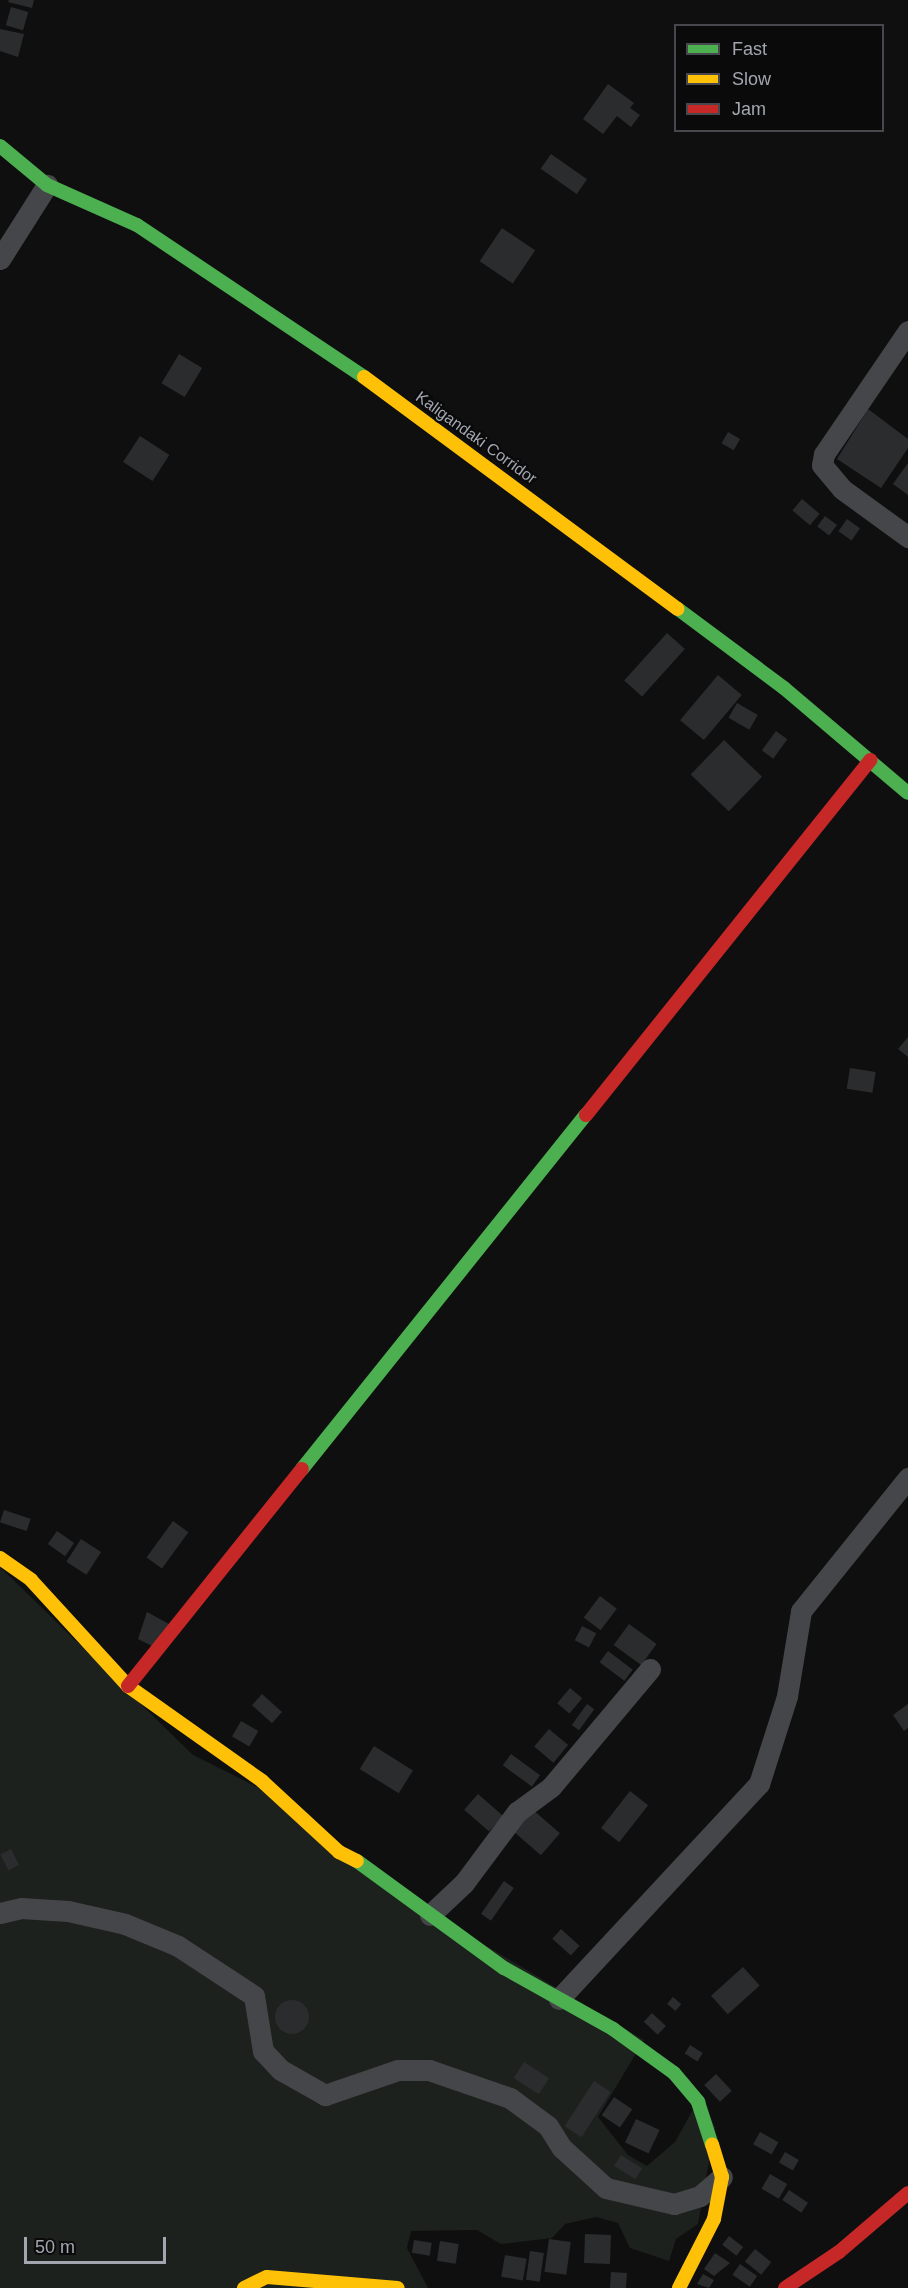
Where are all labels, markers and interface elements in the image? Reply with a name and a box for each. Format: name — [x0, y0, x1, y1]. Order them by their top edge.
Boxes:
legend — [674, 24, 884, 132]
text: Fast — [732, 39, 767, 59]
text: Slow — [732, 69, 771, 89]
text: Jam — [732, 99, 766, 119]
street label: Kaligandaki Corridor — [412, 388, 540, 488]
scale bar — [27, 2225, 170, 2263]
text: 50 m — [35, 2237, 75, 2257]

